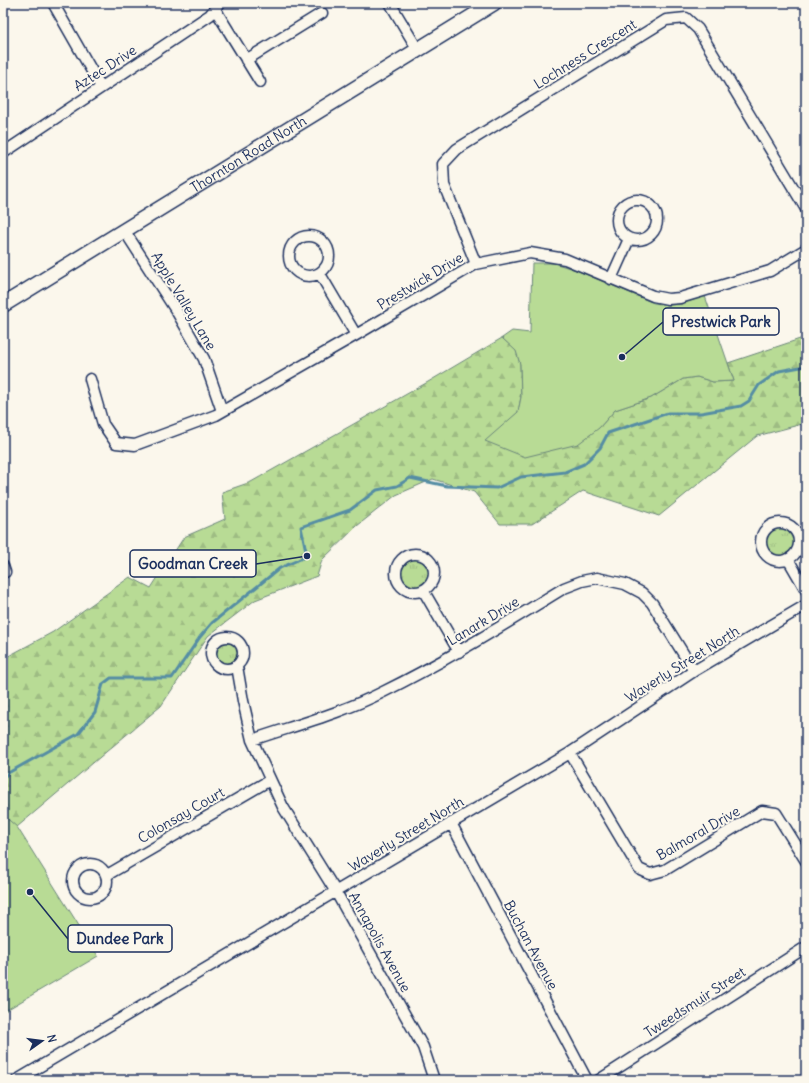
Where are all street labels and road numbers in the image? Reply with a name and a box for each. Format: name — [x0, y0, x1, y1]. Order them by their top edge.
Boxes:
street label: Lochness Crescent — [530, 15, 640, 93]
street label: Aztec Drive — [70, 41, 140, 95]
street label: Thornton Road North — [187, 112, 310, 197]
street label: Prestwick Drive — [374, 248, 466, 314]
street label: Apple Valley Lane — [148, 249, 220, 353]
street label: Lanark Drive — [444, 592, 522, 650]
street label: Waverly Street North — [622, 622, 742, 706]
street label: Colonsay Court — [134, 783, 228, 847]
street label: Waverly Street North — [345, 792, 467, 876]
street label: Balmoral Drive — [653, 802, 743, 864]
street label: Annapolis Avenue — [345, 889, 415, 995]
street label: Buchan Avenue — [500, 897, 562, 993]
street label: Tweedsmuir Street — [641, 962, 749, 1041]

